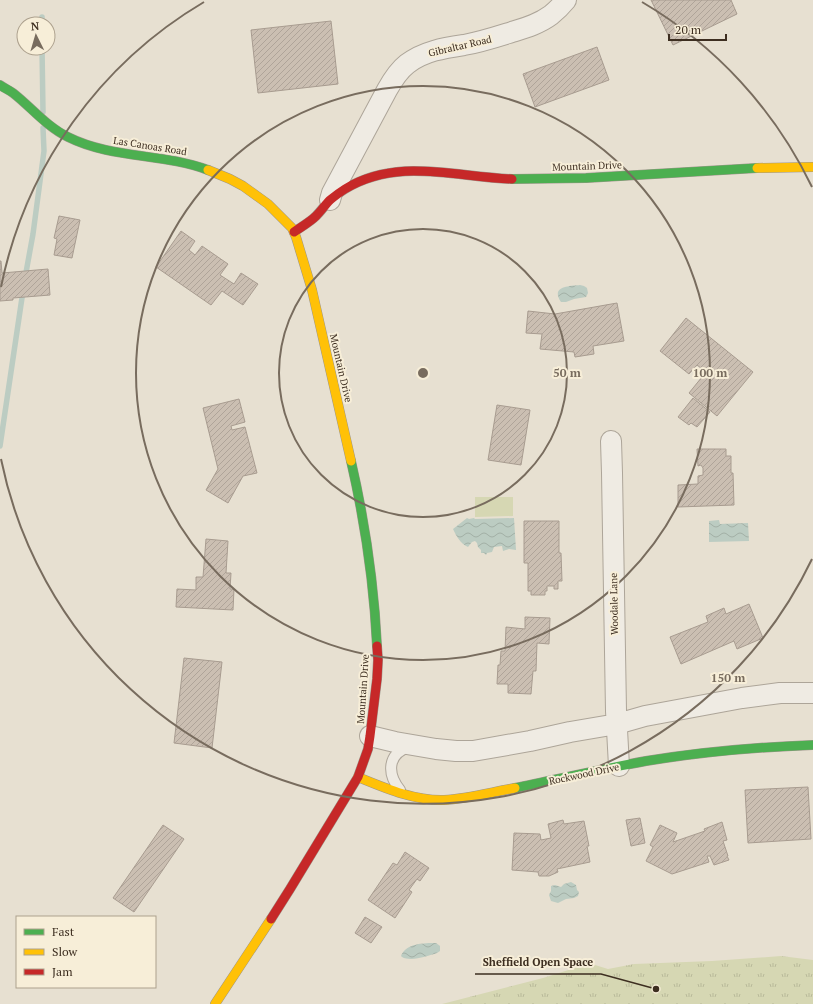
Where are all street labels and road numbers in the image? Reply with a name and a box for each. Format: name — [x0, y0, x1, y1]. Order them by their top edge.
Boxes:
street label: Gibraltar Road — [427, 32, 493, 60]
street label: Las Canoas Road — [112, 134, 188, 158]
street label: Mountain Drive — [552, 158, 622, 174]
street label: Mountain Drive — [327, 332, 355, 404]
street label: Woodale Lane — [607, 573, 621, 635]
street label: Mountain Drive — [354, 654, 372, 724]
street label: Rockwood Drive — [548, 760, 620, 788]

